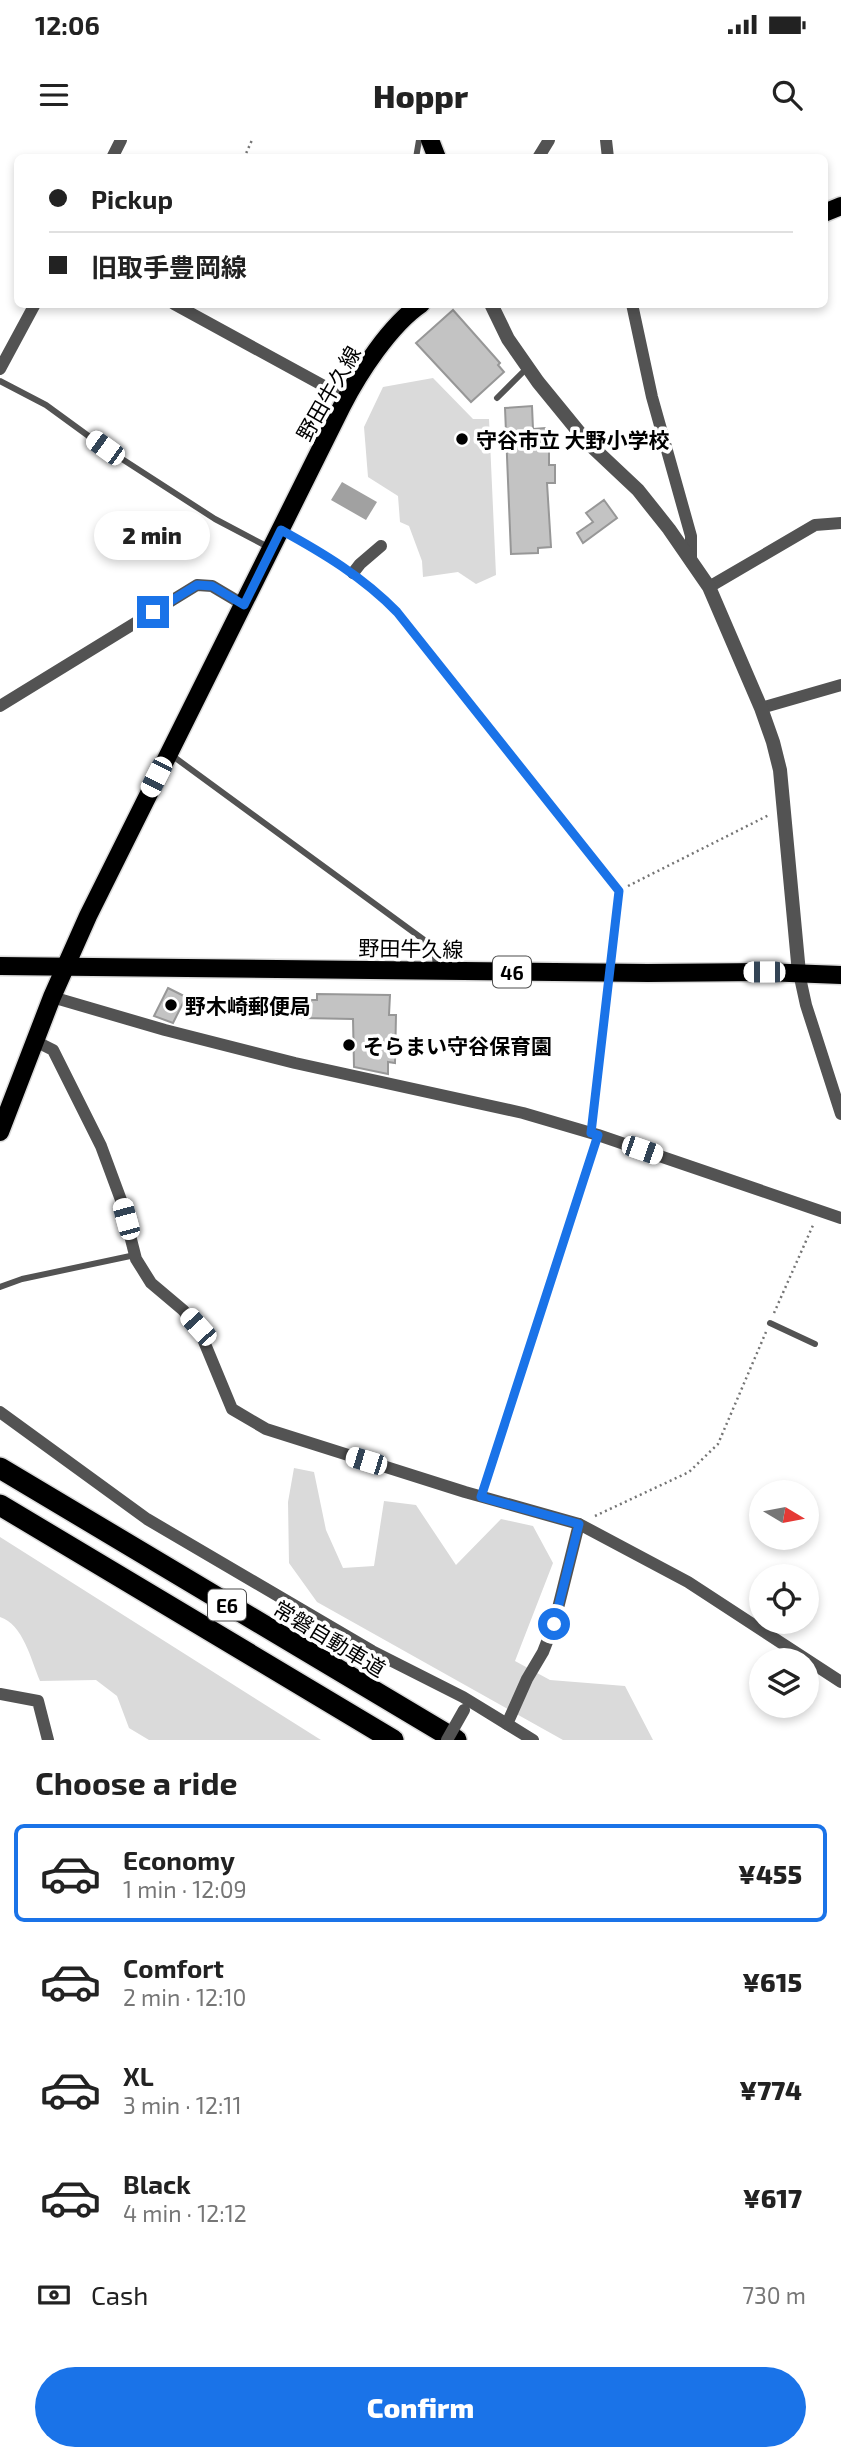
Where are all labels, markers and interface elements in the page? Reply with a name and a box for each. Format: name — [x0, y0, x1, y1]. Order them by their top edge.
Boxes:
text: 12:06 — [35, 9, 100, 40]
icon: menu — [35, 76, 73, 114]
text: Hoppr — [373, 76, 468, 114]
icon: search — [768, 76, 806, 114]
text: Pickup — [91, 183, 173, 214]
text: 旧取手豊岡線 — [91, 251, 247, 282]
street label: 野田牛久線 — [291, 341, 365, 445]
car — [82, 427, 129, 469]
place label: 守谷市立 大野小学校 — [476, 427, 670, 452]
marker: 守谷市立 大野小学校 — [454, 431, 470, 447]
callout: 2 min — [95, 510, 211, 560]
text: 2 min — [122, 521, 182, 549]
route end — [137, 596, 169, 628]
car — [138, 754, 175, 800]
street label: 野田牛久線 — [358, 935, 464, 961]
road number: 46 — [493, 957, 531, 988]
car — [744, 962, 786, 983]
place label: 野木崎郵便局 — [185, 993, 311, 1018]
marker: 野木崎郵便局 — [163, 997, 179, 1013]
place label: そらまい守谷保育園 — [363, 1033, 552, 1058]
marker: そらまい守谷保育園 — [341, 1037, 357, 1053]
car — [619, 1133, 666, 1167]
car — [111, 1196, 142, 1242]
car — [177, 1304, 220, 1350]
car — [343, 1445, 390, 1477]
north arrow — [749, 1480, 819, 1550]
map controls — [749, 1480, 819, 1718]
button: locate — [749, 1564, 819, 1634]
road number: E6 — [208, 1590, 246, 1620]
street label: 常磐自動車道 — [270, 1595, 390, 1681]
route start — [538, 1608, 570, 1640]
button: layers — [749, 1648, 819, 1718]
text: Choose a ride — [35, 1763, 238, 1801]
icon: car — [39, 1842, 102, 1905]
text: Economy — [123, 1844, 235, 1875]
text: ¥455 — [738, 1858, 802, 1889]
text: 1 min · 12:09 — [123, 1875, 247, 1903]
icon: car — [39, 1950, 102, 2013]
text: Comfort — [123, 1952, 224, 1983]
text: ¥615 — [742, 1966, 802, 1997]
text: 2 min · 12:10 — [123, 1983, 247, 2011]
icon: car — [39, 2058, 102, 2121]
text: XL — [123, 2060, 154, 2091]
text: ¥774 — [739, 2074, 802, 2105]
text: 3 min · 12:11 — [123, 2091, 242, 2119]
icon: car — [39, 2166, 102, 2229]
text: Black — [123, 2168, 191, 2199]
text: ¥617 — [743, 2182, 802, 2213]
text: 4 min · 12:12 — [123, 2199, 247, 2227]
icon: cash — [35, 2276, 73, 2314]
text: Cash — [91, 2279, 148, 2310]
text: 730 m — [742, 2281, 806, 2309]
button: Confirm — [35, 2367, 806, 2447]

